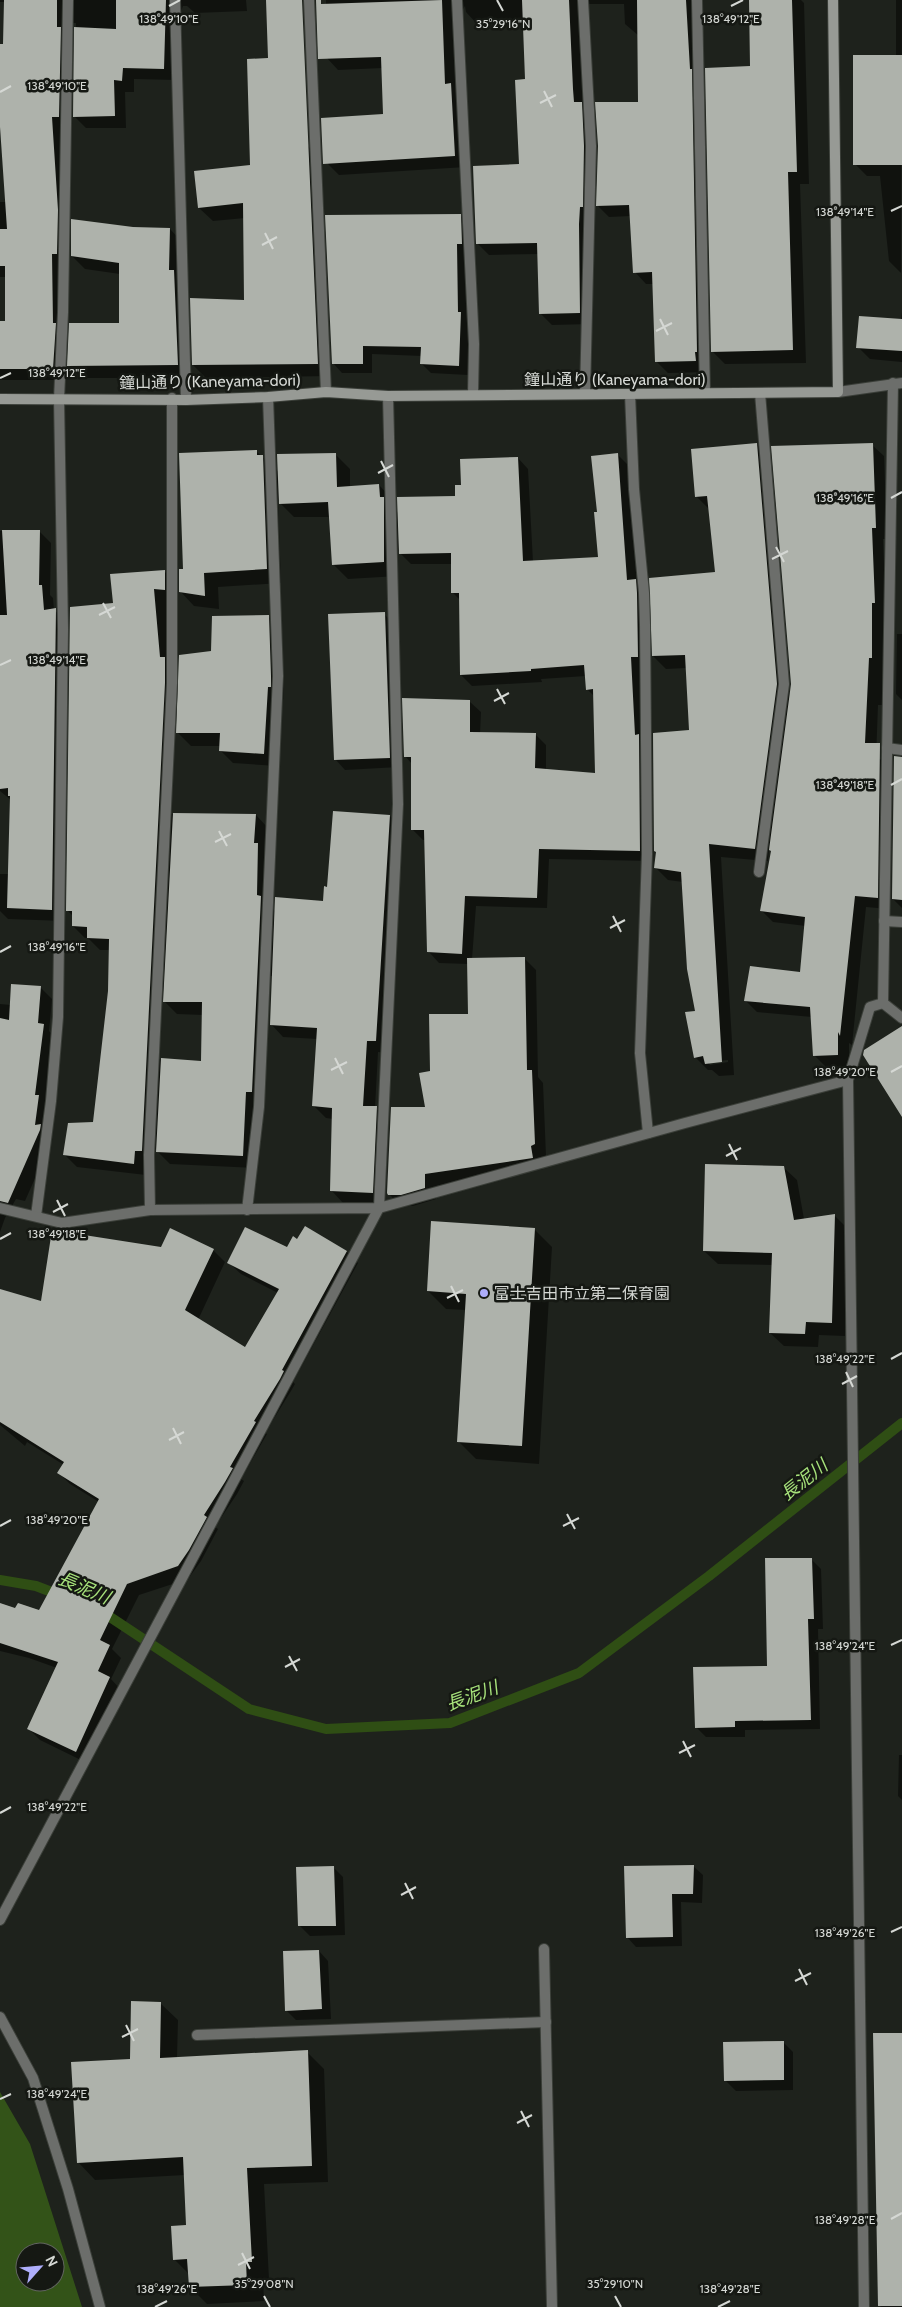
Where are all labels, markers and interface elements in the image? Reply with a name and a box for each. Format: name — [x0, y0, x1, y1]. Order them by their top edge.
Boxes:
text: 138°49'10"E — [139, 11, 199, 26]
text: 138°49'12"E — [702, 11, 760, 26]
text: 35°29'16"N — [476, 16, 530, 31]
text: 138°49'10"E — [27, 78, 87, 93]
text: 138°49'14"E — [816, 204, 874, 219]
text: 138°49'12"E — [28, 365, 86, 380]
street label: 鐘山通り (Kaneyama-dori) — [119, 370, 301, 393]
street label: 鐘山通り (Kaneyama-dori) — [524, 370, 706, 389]
text: 138°49'16"E — [816, 490, 874, 505]
text: 138°49'14"E — [28, 652, 86, 667]
text: 138°49'18"E — [816, 777, 875, 792]
text: 138°49'16"E — [28, 939, 86, 954]
text: 138°49'20"E — [814, 1064, 876, 1079]
text: 138°49'18"E — [28, 1226, 87, 1241]
place label: 富士吉田市立第二保育園 — [494, 1284, 670, 1303]
marker: 富士吉田市立第二保育園 — [478, 1287, 490, 1299]
text: 138°49'22"E — [815, 1351, 875, 1366]
water label: 長泥川 — [776, 1453, 834, 1505]
text: 138°49'20"E — [26, 1512, 88, 1527]
water label: 長泥川 — [55, 1567, 115, 1609]
text: 138°49'24"E — [815, 1638, 875, 1653]
water label: 長泥川 — [443, 1676, 503, 1716]
text: 138°49'22"E — [27, 1799, 87, 1814]
text: 138°49'26"E — [815, 1925, 875, 1940]
text: 138°49'24"E — [27, 2086, 87, 2101]
text: 138°49'28"E — [815, 2212, 876, 2227]
north arrow — [15, 2242, 65, 2292]
text: N — [41, 2253, 62, 2270]
text: 35°29'08"N — [234, 2276, 294, 2291]
text: 35°29'10"N — [587, 2276, 643, 2291]
text: 138°49'26"E — [137, 2281, 197, 2296]
text: 138°49'28"E — [700, 2281, 761, 2296]

